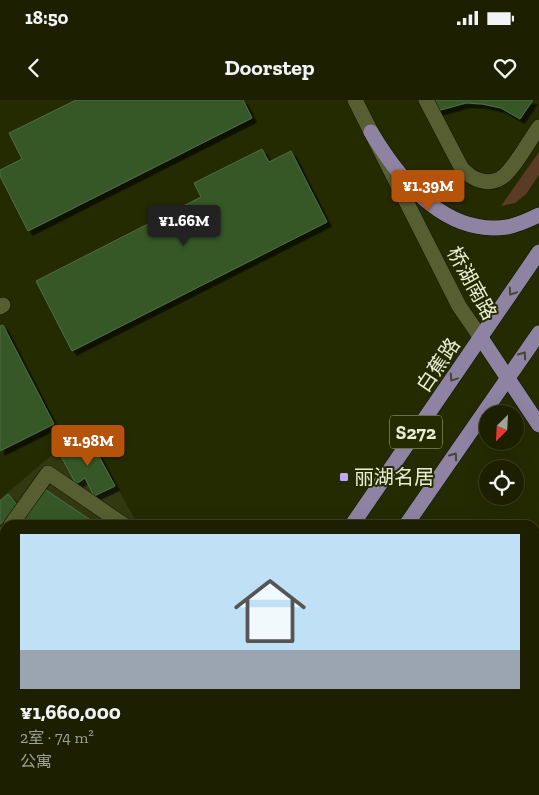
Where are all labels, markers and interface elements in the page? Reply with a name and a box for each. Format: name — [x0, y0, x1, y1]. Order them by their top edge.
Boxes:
text: 18:50 — [25, 6, 69, 29]
icon: back — [20, 54, 48, 82]
text: Doorstep — [224, 54, 315, 81]
icon: heart — [491, 54, 519, 82]
pin: ¥1.39M — [387, 170, 469, 212]
text: ¥1.39M — [402, 176, 454, 195]
pin: ¥1.66M — [143, 204, 225, 247]
text: ¥1.66M — [159, 211, 209, 230]
street label: 桥湖南路 — [442, 242, 502, 324]
one-way arrow — [509, 286, 518, 296]
street label: 白蕉路 — [411, 333, 465, 397]
one-way arrow — [517, 352, 526, 361]
one-way arrow — [450, 373, 459, 382]
north arrow — [479, 405, 524, 450]
map controls — [479, 405, 524, 505]
road number: S272 — [390, 416, 442, 448]
pin: ¥1.98M — [47, 424, 129, 467]
text: ¥1.98M — [62, 431, 114, 450]
one-way arrow — [448, 452, 457, 462]
button: locate — [479, 460, 524, 505]
place label: 丽湖名居 — [354, 465, 434, 489]
marker: 丽湖名居 — [338, 471, 350, 483]
icon: home — [225, 566, 315, 656]
text: ¥1,660,000 — [20, 699, 121, 724]
text: 2室 · 74 m² — [20, 728, 94, 747]
text: 公寓 — [20, 752, 52, 771]

